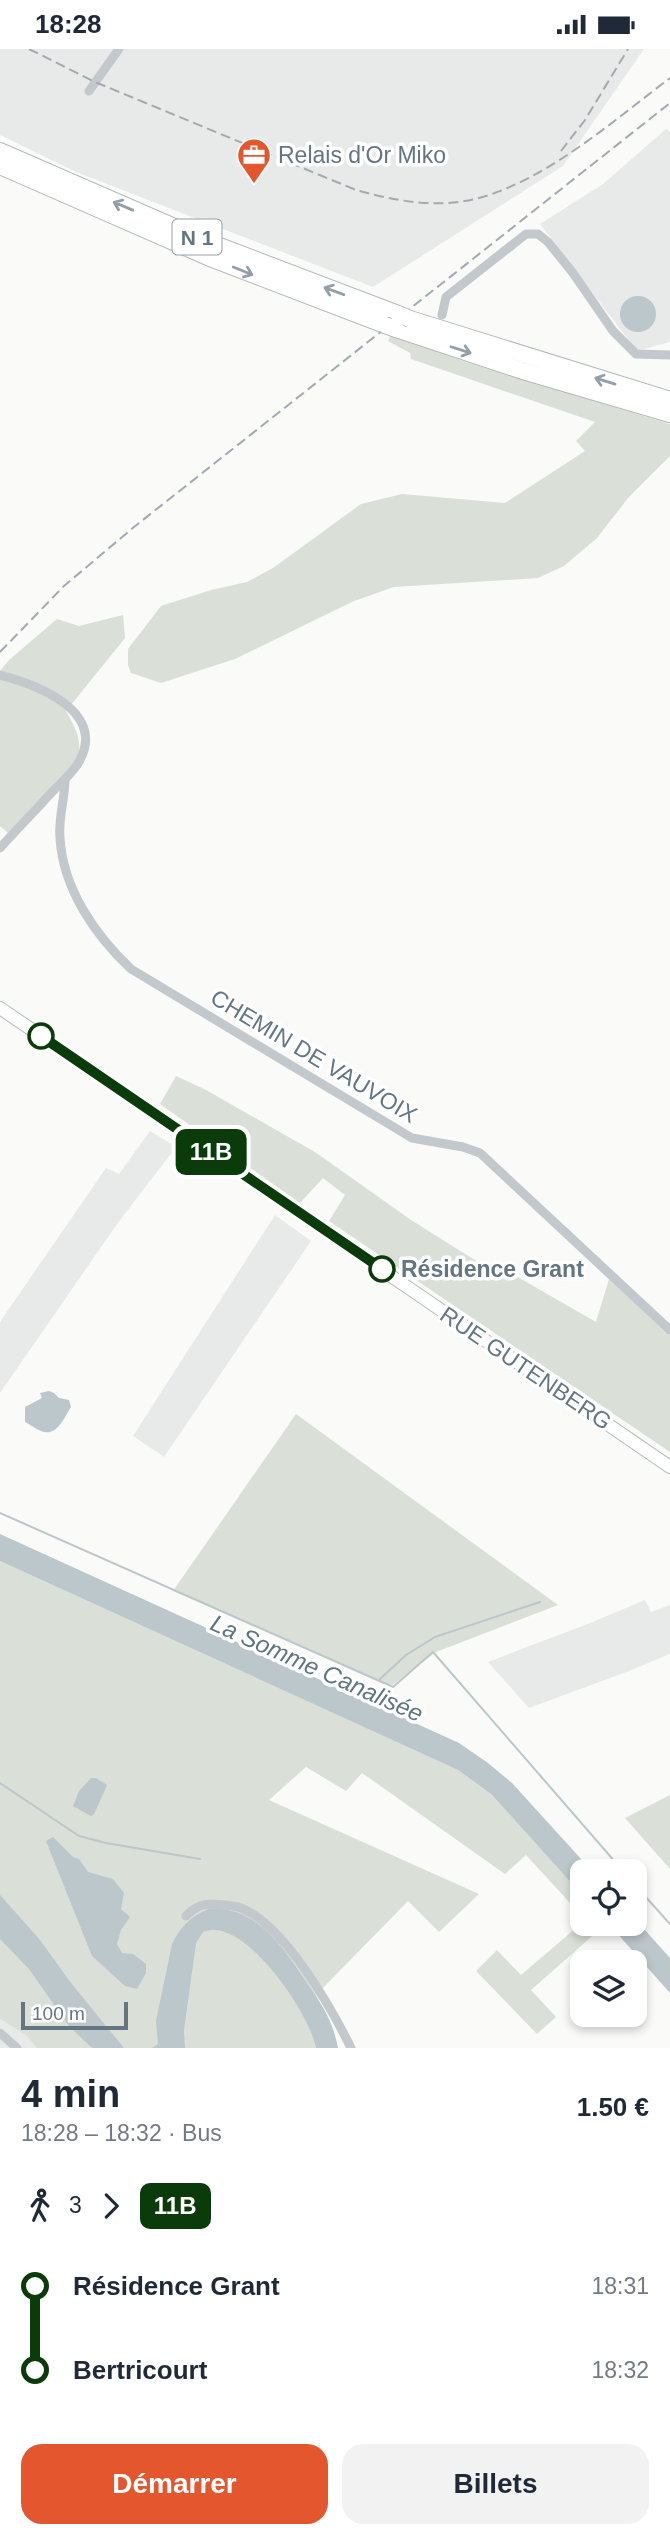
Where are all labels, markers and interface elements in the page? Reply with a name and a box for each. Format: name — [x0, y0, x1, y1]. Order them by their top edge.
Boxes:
text: 18:28 — [35, 9, 102, 39]
office icon: Relais d'Or Miko — [235, 136, 273, 185]
place label: Relais d'Or Miko — [278, 142, 446, 168]
one-way arrow — [113, 199, 134, 212]
road number: N 1 — [172, 219, 222, 255]
one-way arrow — [231, 265, 253, 278]
one-way arrow — [323, 284, 345, 296]
one-way arrow — [450, 345, 472, 358]
one-way arrow — [594, 373, 616, 386]
street label: CHEMIN DE VAUVOIX — [206, 984, 422, 1128]
unlabelled marker — [28, 1023, 54, 1049]
line badge: 11B — [171, 1129, 251, 1175]
text: 11B — [190, 1138, 232, 1165]
marker: Résidence Grant — [369, 1256, 395, 1282]
place label: Résidence Grant — [401, 1256, 584, 1282]
street label: RUE GUTENBERG — [436, 1301, 616, 1435]
water label: La Somme Canalisée — [207, 1609, 427, 1727]
map controls — [570, 1859, 647, 2027]
button: locate — [570, 1859, 647, 1936]
button: layers — [570, 1950, 647, 2027]
scale bar — [21, 1999, 128, 2031]
text: 100 m — [32, 2003, 85, 2024]
text: 4 min — [21, 2073, 120, 2115]
text: 1.50 € — [577, 2092, 649, 2122]
text: 18:28 – 18:32 · Bus — [21, 2120, 222, 2146]
icon: walk — [21, 2187, 59, 2225]
icon: forward — [92, 2187, 130, 2225]
text: 3 — [69, 2192, 82, 2218]
text: 11B — [154, 2192, 197, 2219]
text: Résidence Grant — [73, 2271, 280, 2301]
text: 18:31 — [591, 2273, 649, 2299]
text: Bertricourt — [73, 2355, 207, 2385]
text: 18:32 — [591, 2357, 649, 2383]
button: Démarrer — [21, 2444, 328, 2524]
button: Billets — [342, 2444, 649, 2524]

